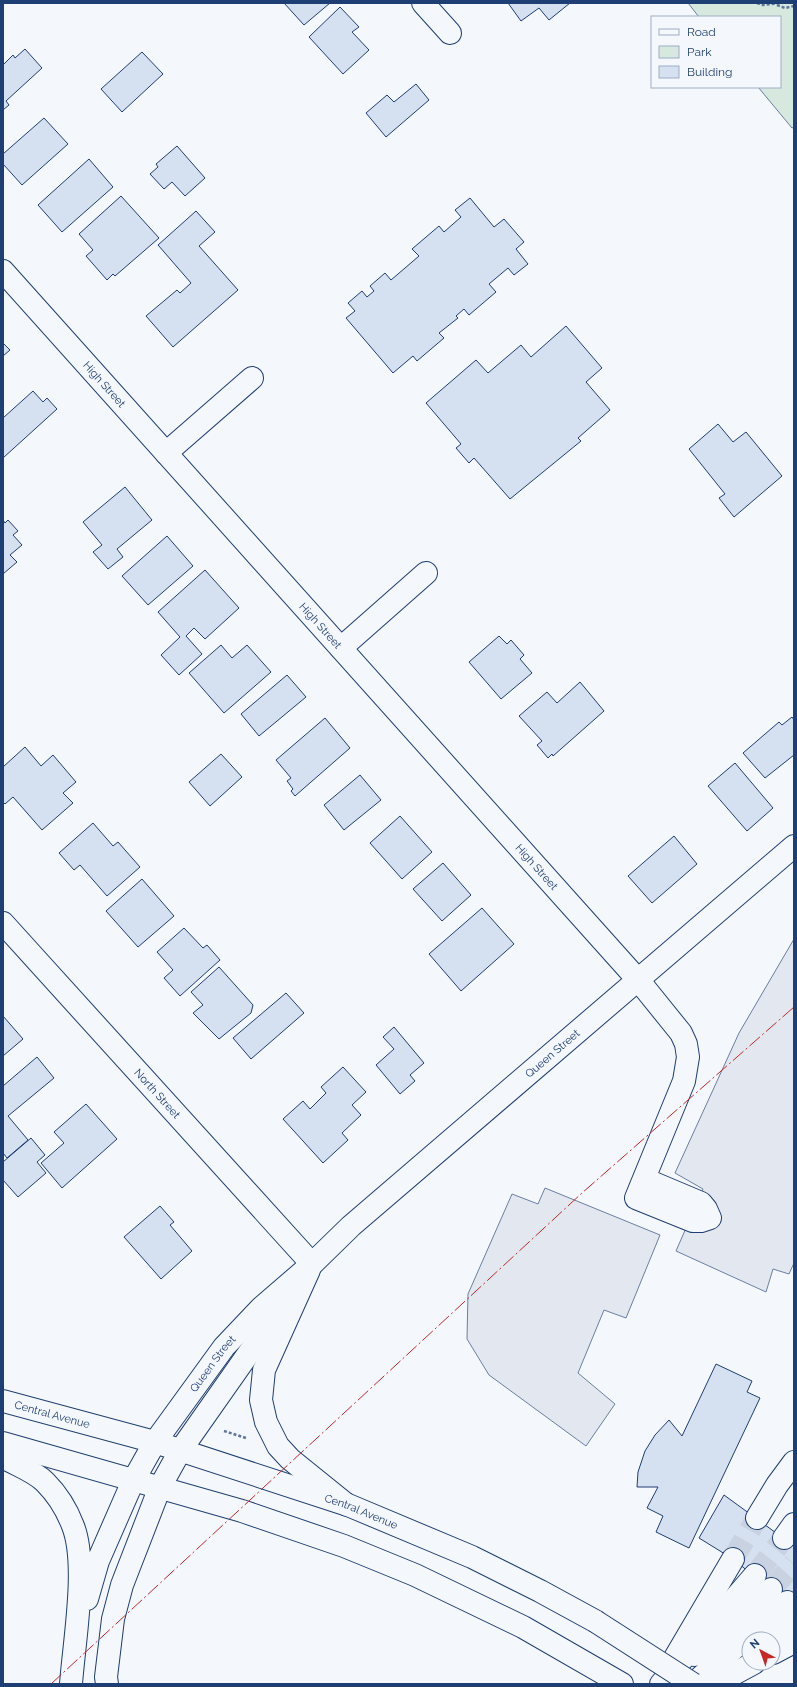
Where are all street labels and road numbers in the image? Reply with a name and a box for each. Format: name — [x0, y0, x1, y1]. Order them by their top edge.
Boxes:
street label: High Street — [81, 359, 129, 410]
street label: High Street — [297, 600, 345, 651]
street label: High Street — [513, 841, 561, 893]
street label: Queen Street — [522, 1026, 582, 1080]
street label: North Street — [132, 1066, 183, 1121]
street label: Queen Street — [187, 1332, 238, 1394]
street label: Central Avenue — [13, 1398, 92, 1431]
street label: Central Avenue — [323, 1491, 400, 1532]

